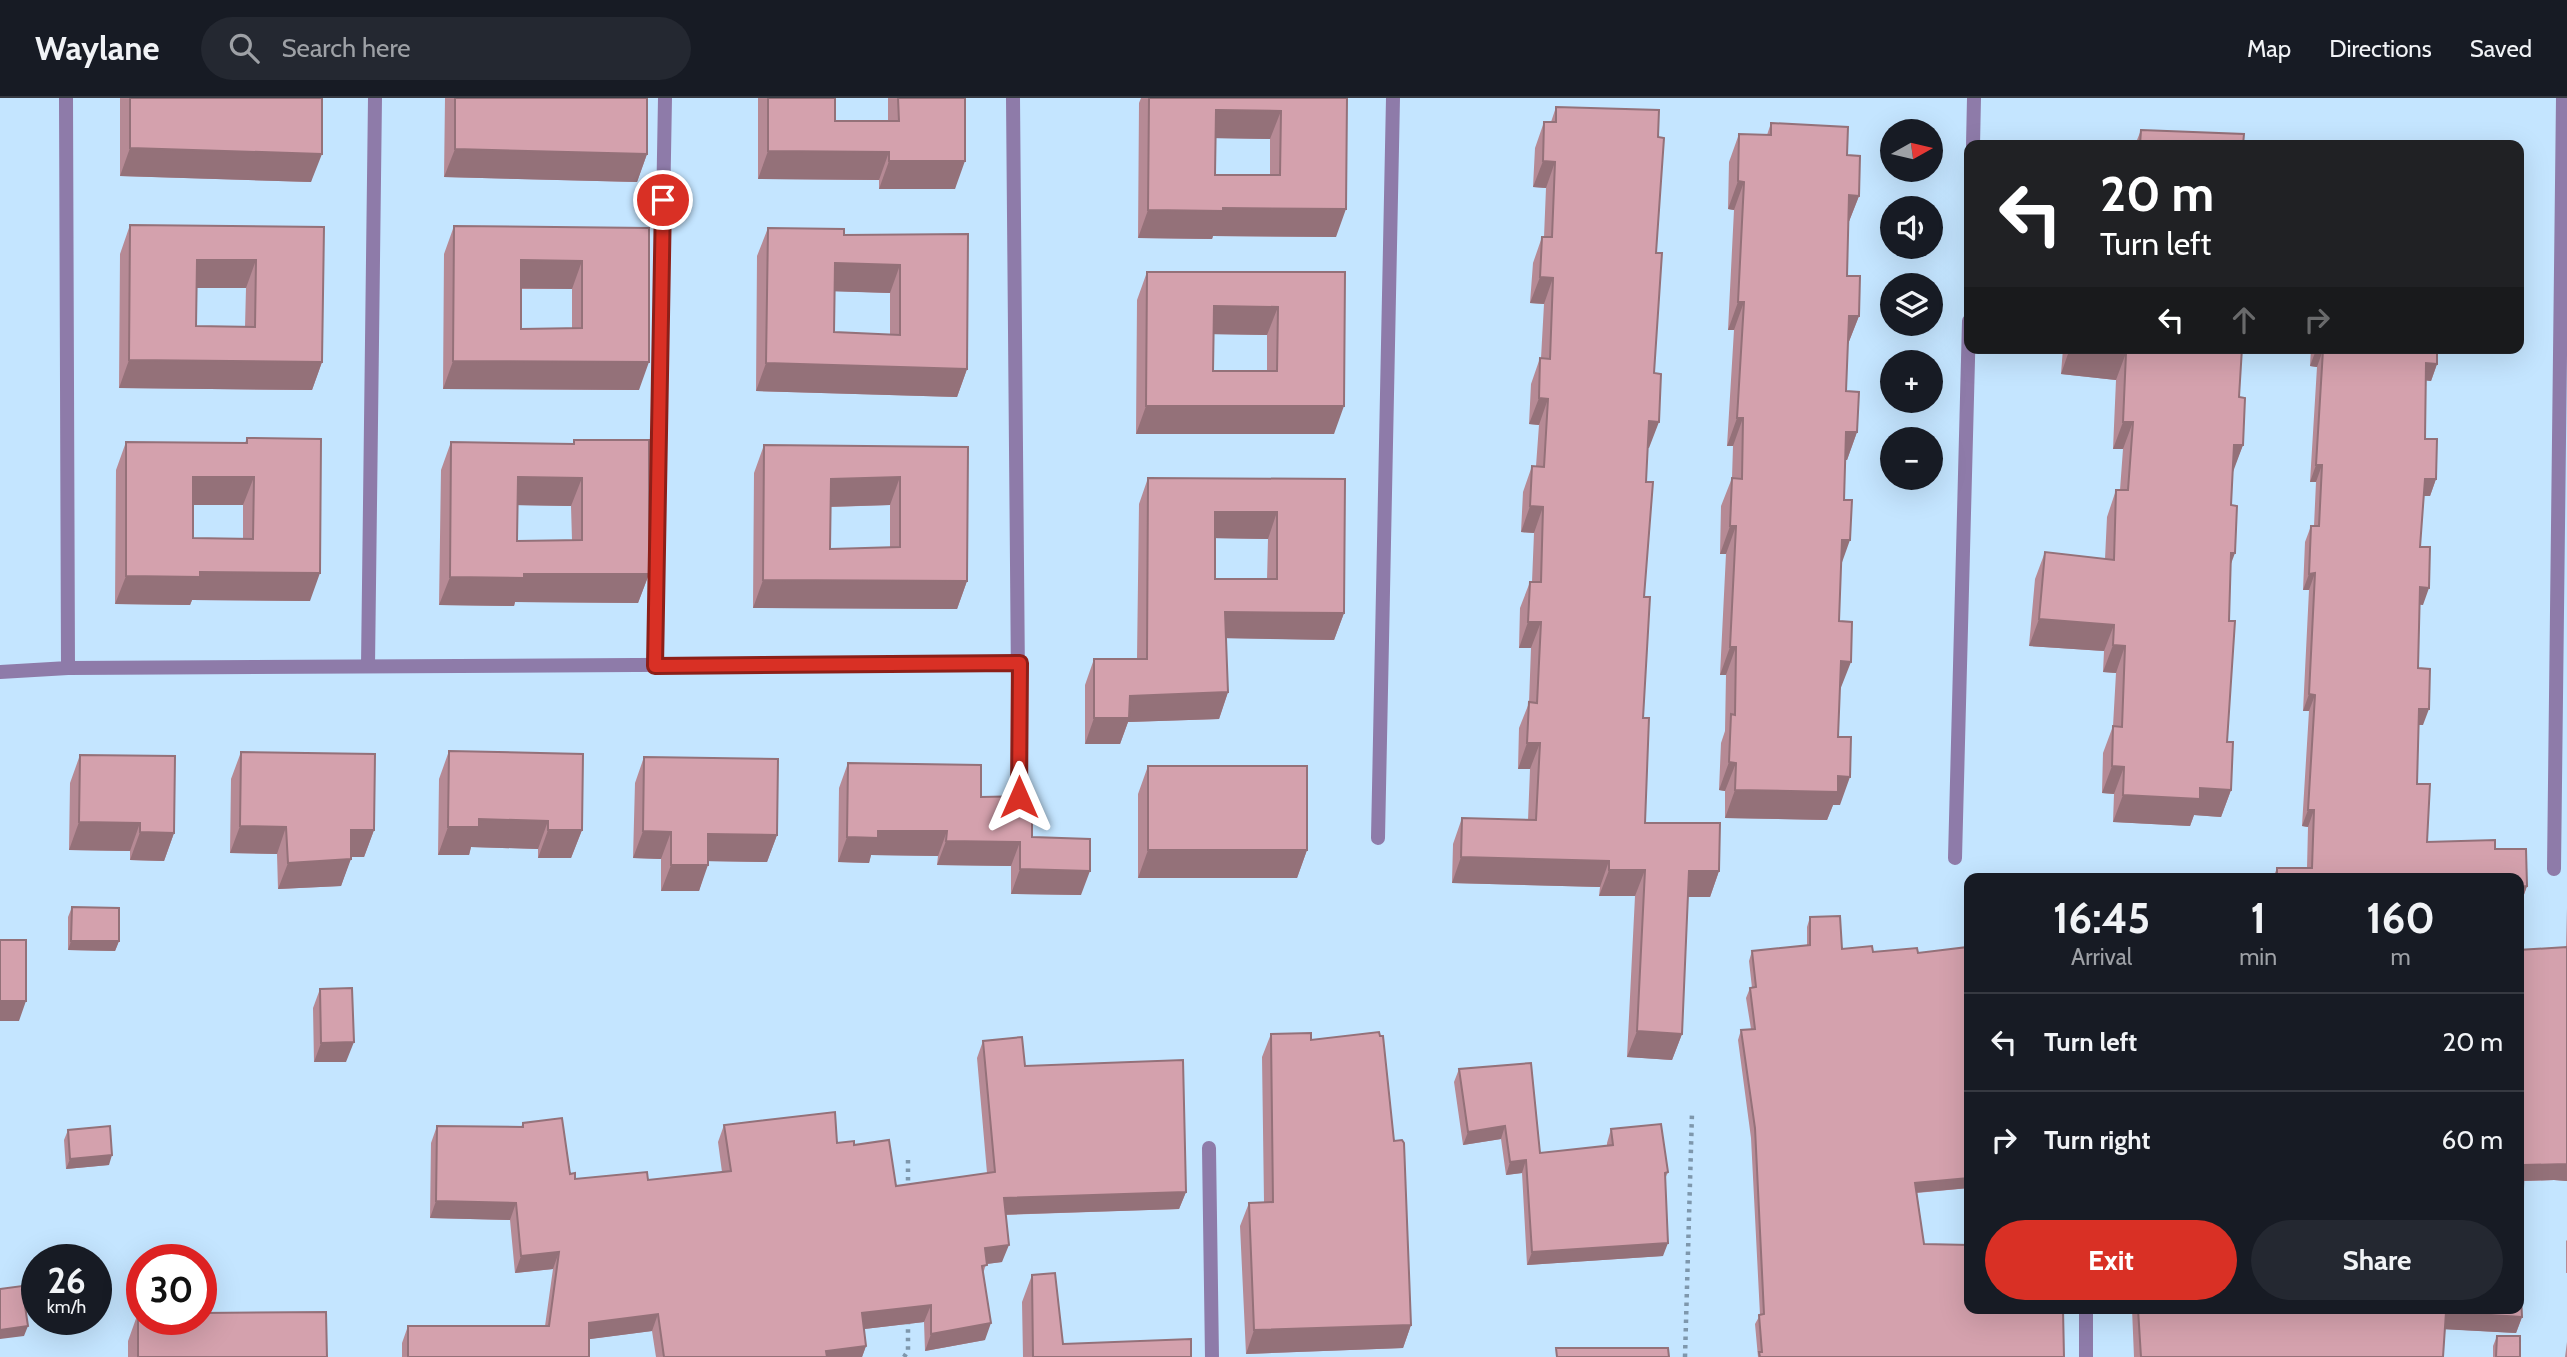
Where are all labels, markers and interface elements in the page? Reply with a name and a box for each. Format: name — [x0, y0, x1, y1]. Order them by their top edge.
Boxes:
search box — [201, 17, 691, 80]
text: Waylane — [35, 28, 159, 68]
icon: search — [225, 29, 263, 67]
text: Search here — [281, 32, 411, 64]
text: Map — [2247, 34, 2291, 63]
text: Directions — [2329, 34, 2432, 63]
text: Saved — [2470, 34, 2532, 63]
north arrow — [1880, 119, 1942, 182]
map controls — [1880, 119, 1943, 490]
text: 20 m — [2100, 164, 2214, 223]
icon: left — [1985, 168, 2076, 259]
pin — [633, 170, 693, 230]
icon: arrive — [644, 181, 682, 219]
button: sound — [1880, 196, 1943, 259]
text: Turn left — [2100, 224, 2211, 263]
button: layers — [1880, 273, 1943, 336]
icon: left — [2152, 301, 2190, 339]
icon: ahead — [2225, 301, 2263, 339]
icon: right — [2298, 301, 2336, 339]
button: + — [1880, 350, 1943, 413]
button: − — [1880, 427, 1943, 490]
position arrow — [982, 760, 1056, 834]
text: 16:45 — [2053, 892, 2150, 944]
text: 1 — [2250, 892, 2266, 944]
text: 160 — [2366, 892, 2435, 944]
text: Arrival — [2071, 943, 2132, 971]
text: min — [2239, 943, 2277, 971]
text: m — [2390, 943, 2411, 971]
icon: left — [1985, 1023, 2023, 1061]
text: Turn left — [2044, 1026, 2137, 1058]
text: 20 m — [2443, 1026, 2503, 1058]
icon: right — [1985, 1121, 2023, 1159]
text: Turn right — [2044, 1124, 2150, 1156]
text: 60 m — [2441, 1124, 2503, 1156]
button: Exit — [1985, 1220, 2237, 1300]
button: Share — [2251, 1220, 2503, 1300]
speed limit sign: 30 — [126, 1244, 217, 1335]
text: 26 — [47, 1259, 86, 1302]
text: km/h — [47, 1296, 86, 1318]

